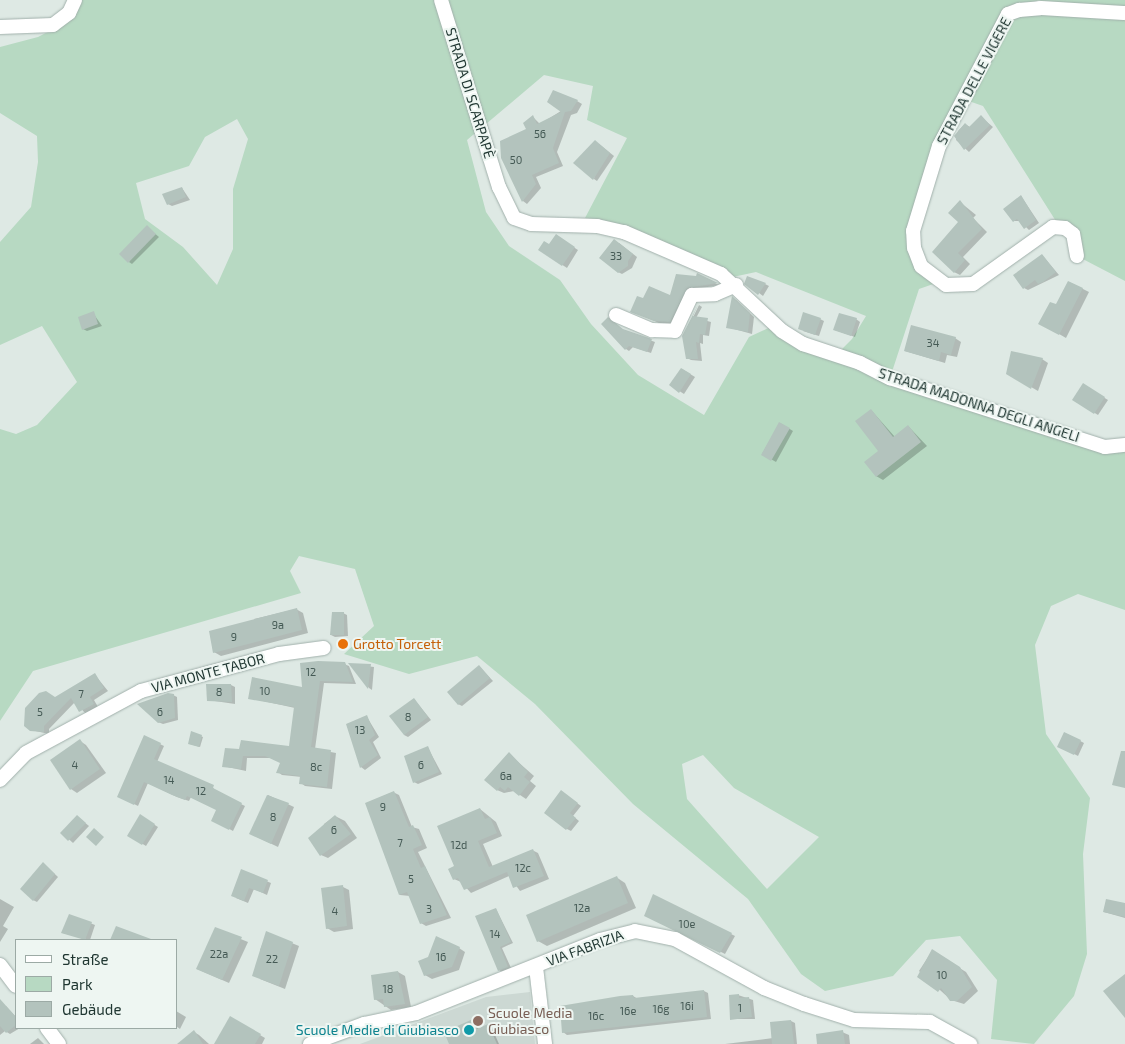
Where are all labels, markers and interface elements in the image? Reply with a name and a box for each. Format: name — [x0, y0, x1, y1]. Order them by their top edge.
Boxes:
street label: STRADA DELLE VIGERE — [933, 14, 1015, 148]
street label: STRADA DI SCARPAPÈ — [442, 25, 498, 161]
house number: 56 — [534, 127, 546, 141]
house number: 50 — [510, 153, 522, 167]
house number: 33 — [610, 249, 622, 263]
house number: 34 — [927, 336, 939, 350]
street label: STRADA MADONNA DEGLI ANGELI — [876, 364, 1082, 446]
house number: 9a — [272, 618, 284, 632]
house number: 9 — [231, 630, 237, 644]
place label: Grotto Torcett — [353, 636, 442, 652]
marker: Grotto Torcett — [337, 638, 349, 650]
street label: VIA MONTE TABOR — [149, 650, 267, 696]
house number: 12 — [306, 665, 316, 679]
house number: 10 — [259, 684, 271, 698]
house number: 8 — [216, 685, 222, 699]
house number: 7 — [78, 687, 84, 701]
house number: 5 — [37, 705, 43, 719]
house number: 6 — [157, 705, 163, 719]
house number: 8 — [405, 710, 411, 724]
house number: 13 — [355, 723, 365, 737]
house number: 4 — [72, 758, 78, 772]
house number: 6 — [418, 758, 424, 772]
house number: 8c — [310, 760, 322, 774]
house number: 6a — [500, 769, 512, 783]
house number: 14 — [163, 773, 175, 787]
house number: 12 — [196, 784, 206, 798]
house number: 9 — [380, 800, 386, 814]
house number: 8 — [270, 810, 276, 824]
house number: 6 — [331, 823, 337, 837]
house number: 7 — [397, 836, 403, 850]
house number: 12d — [451, 838, 467, 852]
house number: 12c — [515, 861, 531, 875]
house number: 5 — [408, 872, 414, 886]
house number: 12a — [574, 901, 590, 915]
house number: 3 — [426, 902, 432, 916]
house number: 4 — [332, 904, 338, 918]
house number: 10e — [679, 917, 695, 931]
street label: VIA FABRIZIA — [544, 926, 626, 970]
house number: 14 — [489, 927, 501, 941]
legend — [15, 939, 178, 1029]
house number: 22a — [210, 947, 228, 961]
text: Straße — [62, 950, 108, 968]
house number: 16 — [436, 950, 446, 964]
house number: 22 — [266, 952, 278, 966]
house number: 10 — [936, 968, 948, 982]
text: Park — [62, 975, 93, 993]
house number: 18 — [382, 982, 394, 996]
house number: 16i — [680, 999, 694, 1013]
text: Gebäude — [62, 1000, 121, 1018]
house number: 1 — [738, 1001, 742, 1015]
house number: 16g — [653, 1002, 669, 1016]
house number: 16e — [620, 1004, 636, 1018]
place label: Scuole Media Giubiasco — [488, 1005, 572, 1038]
house number: 16c — [588, 1009, 604, 1023]
marker: Scuole Media Giubiasco — [472, 1015, 484, 1027]
place label: Scuole Medie di Giubiasco — [296, 1022, 459, 1038]
marker: Scuole Medie di Giubiasco — [463, 1024, 475, 1036]

